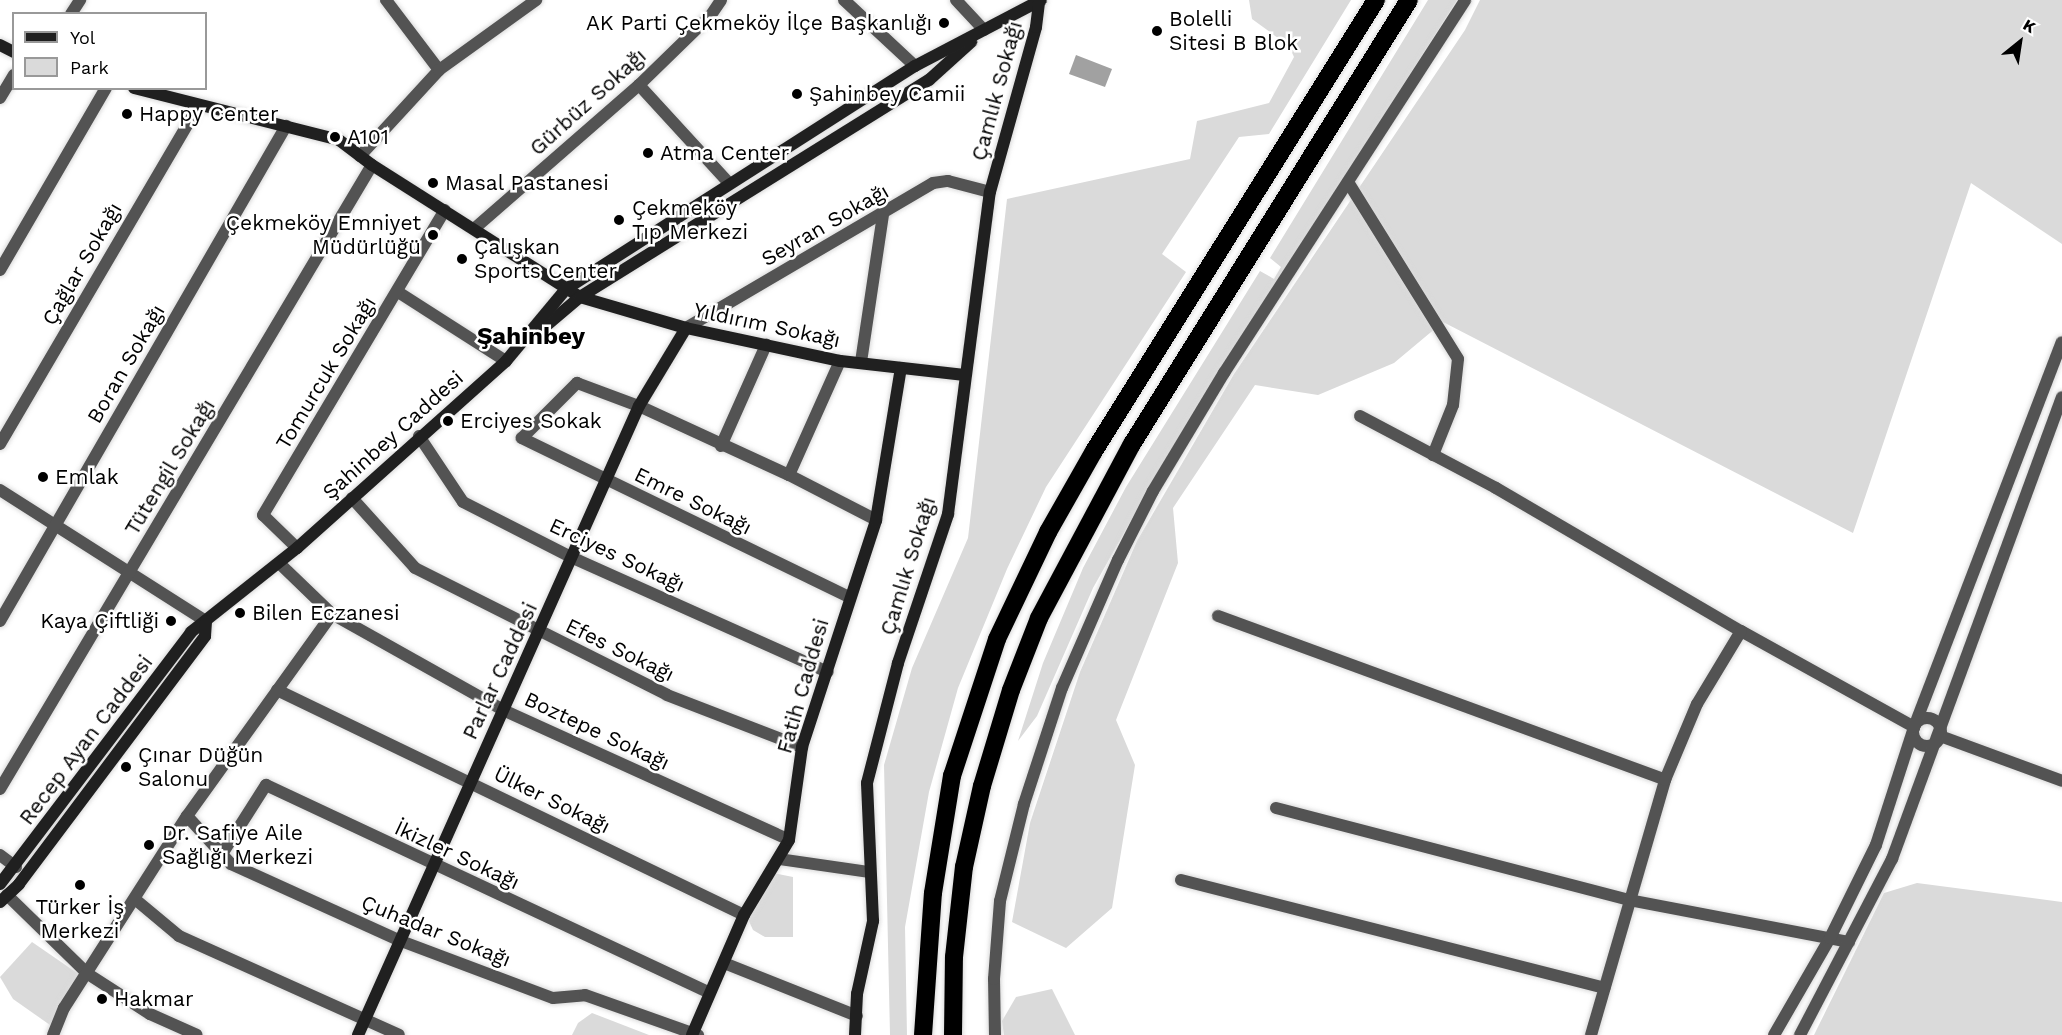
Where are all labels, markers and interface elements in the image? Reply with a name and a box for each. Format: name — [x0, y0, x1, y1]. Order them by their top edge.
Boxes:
place label: Bolelli Sitesi B Blok — [1169, 6, 1298, 56]
place label: AK Parti Çekmeköy İlçe Başkanlığı — [585, 10, 932, 36]
legend — [12, 12, 207, 90]
north arrow — [1990, 12, 2050, 72]
text: K — [2020, 15, 2039, 37]
marker: AK Parti Çekmeköy İlçe Başkanlığı — [937, 16, 951, 30]
street label: Çamlık Sokağı — [966, 18, 1028, 164]
marker: Bolelli Sitesi B Blok — [1150, 24, 1164, 38]
text: Yol — [70, 27, 95, 48]
street label: Gürbüz Sokağı — [525, 43, 651, 161]
text: Park — [70, 57, 109, 78]
place label: Şahinbey Camii — [809, 81, 966, 107]
marker: Şahinbey Camii — [790, 87, 804, 101]
place label: Happy Center — [139, 101, 279, 127]
marker: Happy Center — [120, 107, 134, 121]
place label: A101 — [347, 124, 389, 150]
marker: A101 — [328, 130, 342, 144]
place label: Atma Center — [660, 140, 790, 166]
marker: Atma Center — [641, 146, 655, 160]
place label: Masal Pastanesi — [445, 170, 609, 196]
marker: Masal Pastanesi — [426, 176, 440, 190]
street label: Seyran Sokağı — [757, 178, 893, 272]
place label: Çekmeköy Tıp Merkezi — [632, 195, 748, 245]
street label: Çağlar Sokağı — [37, 198, 127, 330]
place label: Çekmeköy Emniyet Müdürlüğü — [225, 210, 421, 260]
marker: Çekmeköy Tıp Merkezi — [610, 211, 628, 229]
marker: Çekmeköy Emniyet Müdürlüğü — [426, 228, 440, 242]
place label: Çalışkan Sports Center — [474, 234, 617, 284]
marker: Çalışkan Sports Center — [455, 252, 469, 266]
street label: Tomurcuk Sokağı — [270, 292, 382, 454]
street label: Yıldırım Sokağı — [691, 297, 843, 353]
street label: Boran Sokağı — [82, 300, 170, 428]
district label: Şahinbey — [477, 323, 585, 351]
street label: Şahinbey Caddesi — [317, 365, 469, 505]
street label: Tütengil Sokağı — [119, 394, 221, 540]
place label: Erciyes Sokak — [460, 408, 602, 434]
marker: Erciyes Sokak — [441, 414, 455, 428]
street label: Emre Sokağı — [630, 462, 756, 540]
place label: Emlak — [55, 464, 119, 490]
marker: Emlak — [36, 470, 50, 484]
street label: Çamlık Sokağı — [875, 494, 941, 638]
street label: Erciyes Sokağı — [545, 513, 689, 597]
street label: Parlar Caddesi — [457, 598, 543, 744]
place label: Bilen Eczanesi — [252, 600, 400, 626]
marker: Bilen Eczanesi — [233, 606, 247, 620]
place label: Kaya Çiftliği — [40, 608, 159, 634]
street label: Efes Sokağı — [562, 613, 678, 687]
marker: Kaya Çiftliği — [164, 614, 178, 628]
street label: Fatih Caddesi — [772, 616, 834, 756]
street label: Recep Ayan Caddesi — [14, 650, 158, 830]
street label: Boztepe Sokağı — [520, 686, 674, 776]
place label: Çınar Düğün Salonu — [138, 742, 264, 792]
marker: Çınar Düğün Salonu — [119, 760, 133, 774]
street label: Ülker Sokağı — [489, 761, 615, 839]
street label: İkizler Sokağı — [390, 815, 524, 895]
place label: Dr. Safiye Aile Sağlığı Merkezi — [162, 820, 313, 870]
marker: Dr. Safiye Aile Sağlığı Merkezi — [140, 836, 158, 854]
marker: Türker İş Merkezi — [73, 878, 87, 892]
street label: Çuhadar Sokağı — [357, 889, 515, 973]
place label: Türker İş Merkezi — [35, 894, 125, 944]
place label: Hakmar — [114, 986, 194, 1012]
marker: Hakmar — [95, 992, 109, 1006]

